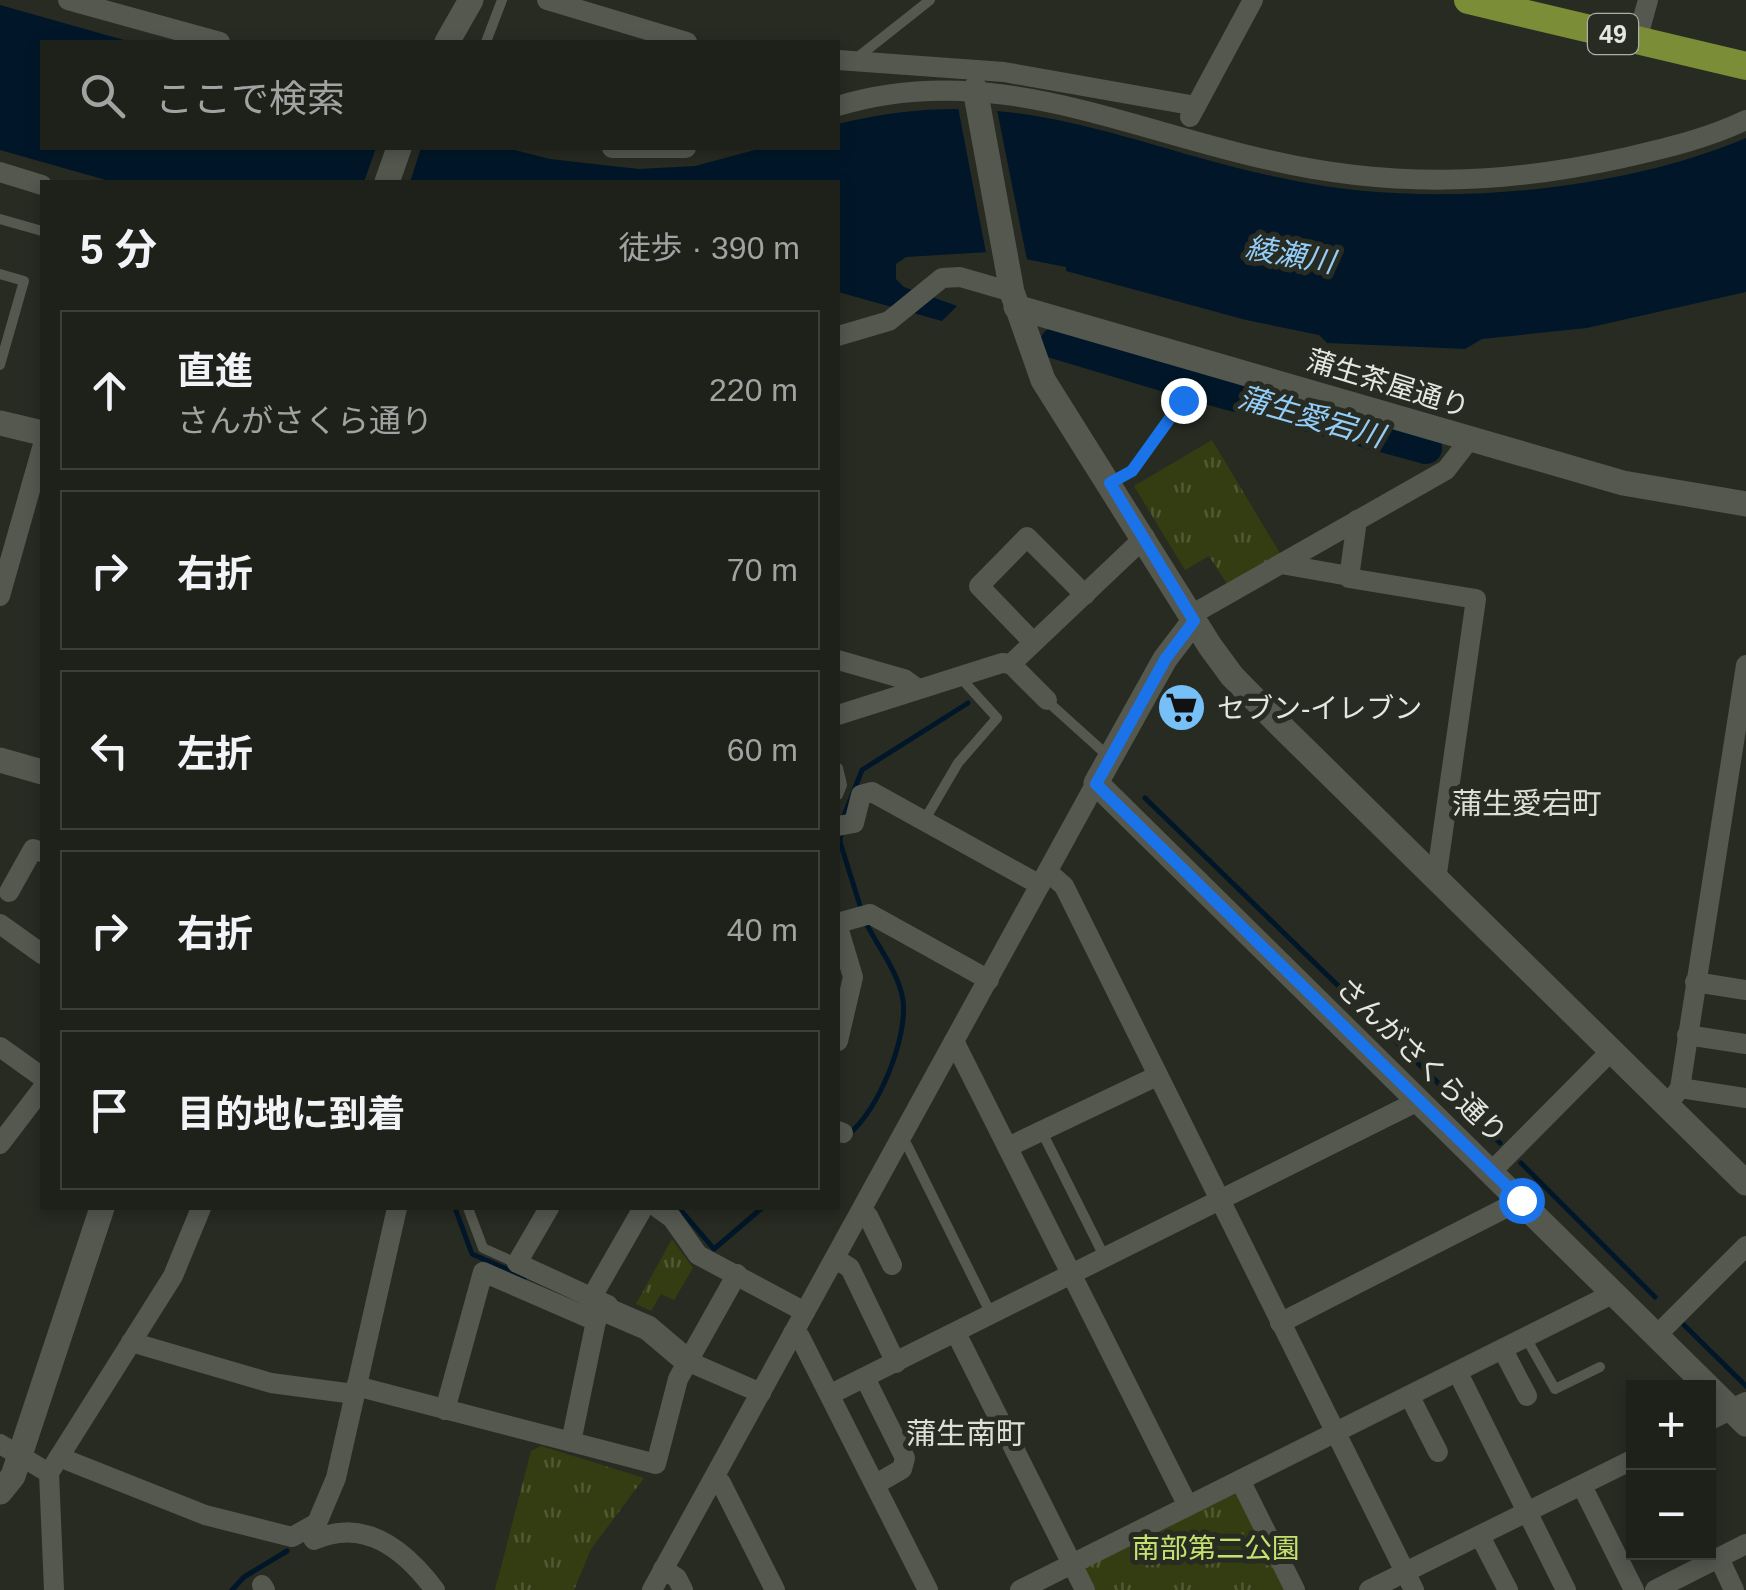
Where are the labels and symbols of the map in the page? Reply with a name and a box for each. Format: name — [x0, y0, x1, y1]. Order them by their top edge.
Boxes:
road number: 49 — [1588, 14, 1638, 54]
water label: 綾瀬川 — [1243, 230, 1340, 279]
street label: 蒲生茶屋通り — [1303, 344, 1473, 423]
route end — [1161, 378, 1207, 424]
water label: 蒲生愛宕川 — [1234, 380, 1391, 454]
supermarket icon: セブン-イレブン — [1156, 682, 1208, 734]
place label: セブン-イレブン — [1217, 693, 1422, 724]
district label: 蒲生愛宕町 — [1452, 787, 1602, 820]
street label: さんがさくら通り — [1330, 971, 1513, 1149]
route start — [1499, 1178, 1545, 1224]
district label: 蒲生南町 — [906, 1417, 1026, 1450]
park label: 南部第二公園 — [1132, 1533, 1300, 1564]

